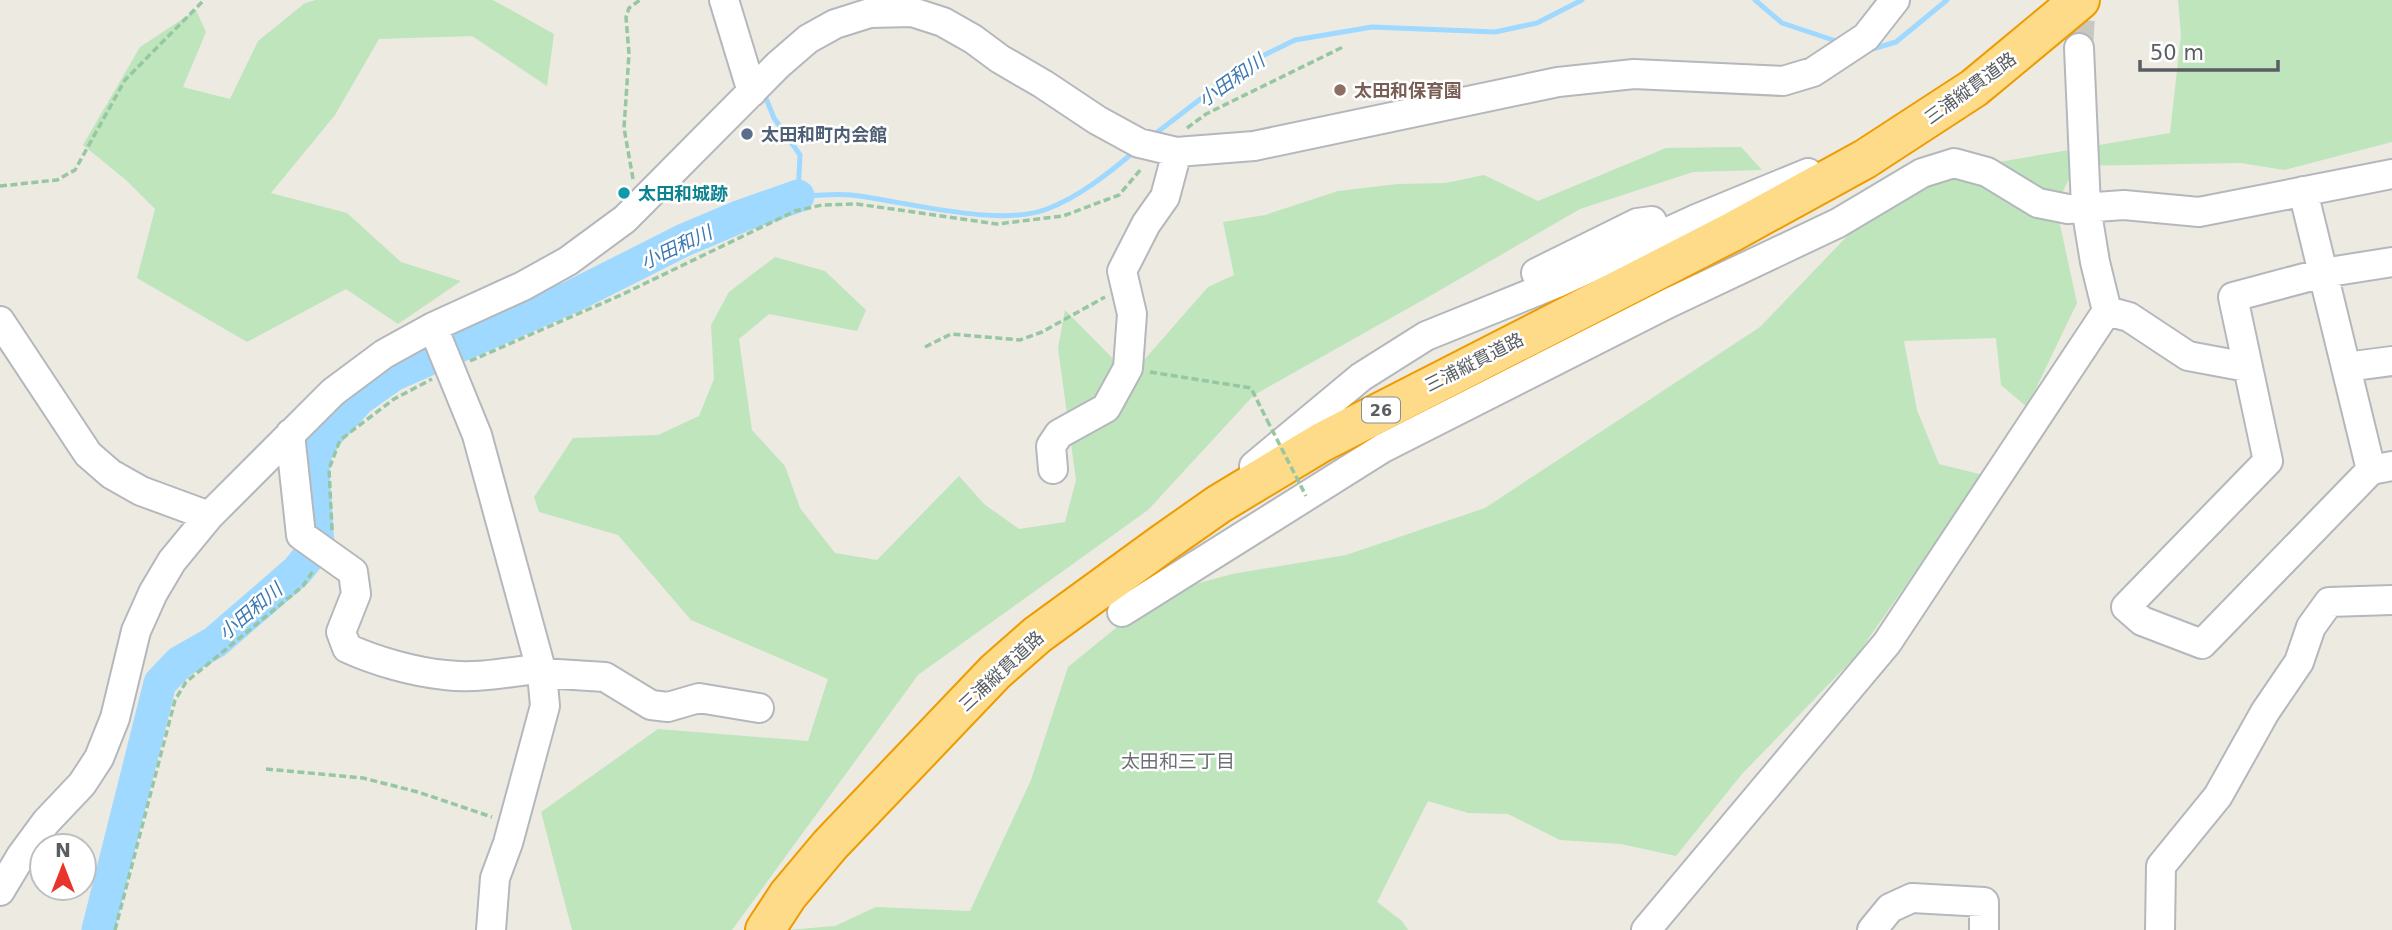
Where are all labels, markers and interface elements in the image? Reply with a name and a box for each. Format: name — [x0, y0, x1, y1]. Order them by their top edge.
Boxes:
scale bar — [2140, 28, 2278, 72]
text: 50 m — [2150, 41, 2204, 65]
water label: 小田和川 — [1194, 48, 1270, 111]
street label: 三浦縦貫道路 — [1920, 48, 2020, 128]
place label: 太田和保育園 — [1354, 80, 1462, 101]
marker: 太田和保育園 — [1332, 82, 1348, 98]
place label: 太田和町内会館 — [761, 124, 887, 145]
marker: 太田和町内会館 — [739, 126, 755, 142]
place label: 太田和城跡 — [638, 183, 728, 204]
marker: 太田和城跡 — [616, 185, 632, 201]
water label: 小田和川 — [637, 220, 717, 273]
street label: 三浦縦貫道路 — [1421, 328, 1527, 396]
road number: 26 — [1362, 398, 1400, 422]
water label: 小田和川 — [214, 577, 288, 644]
street label: 三浦縦貫道路 — [954, 626, 1048, 716]
district label: 太田和三丁目 — [1121, 750, 1235, 772]
north arrow — [28, 832, 98, 902]
text: N — [55, 839, 71, 861]

